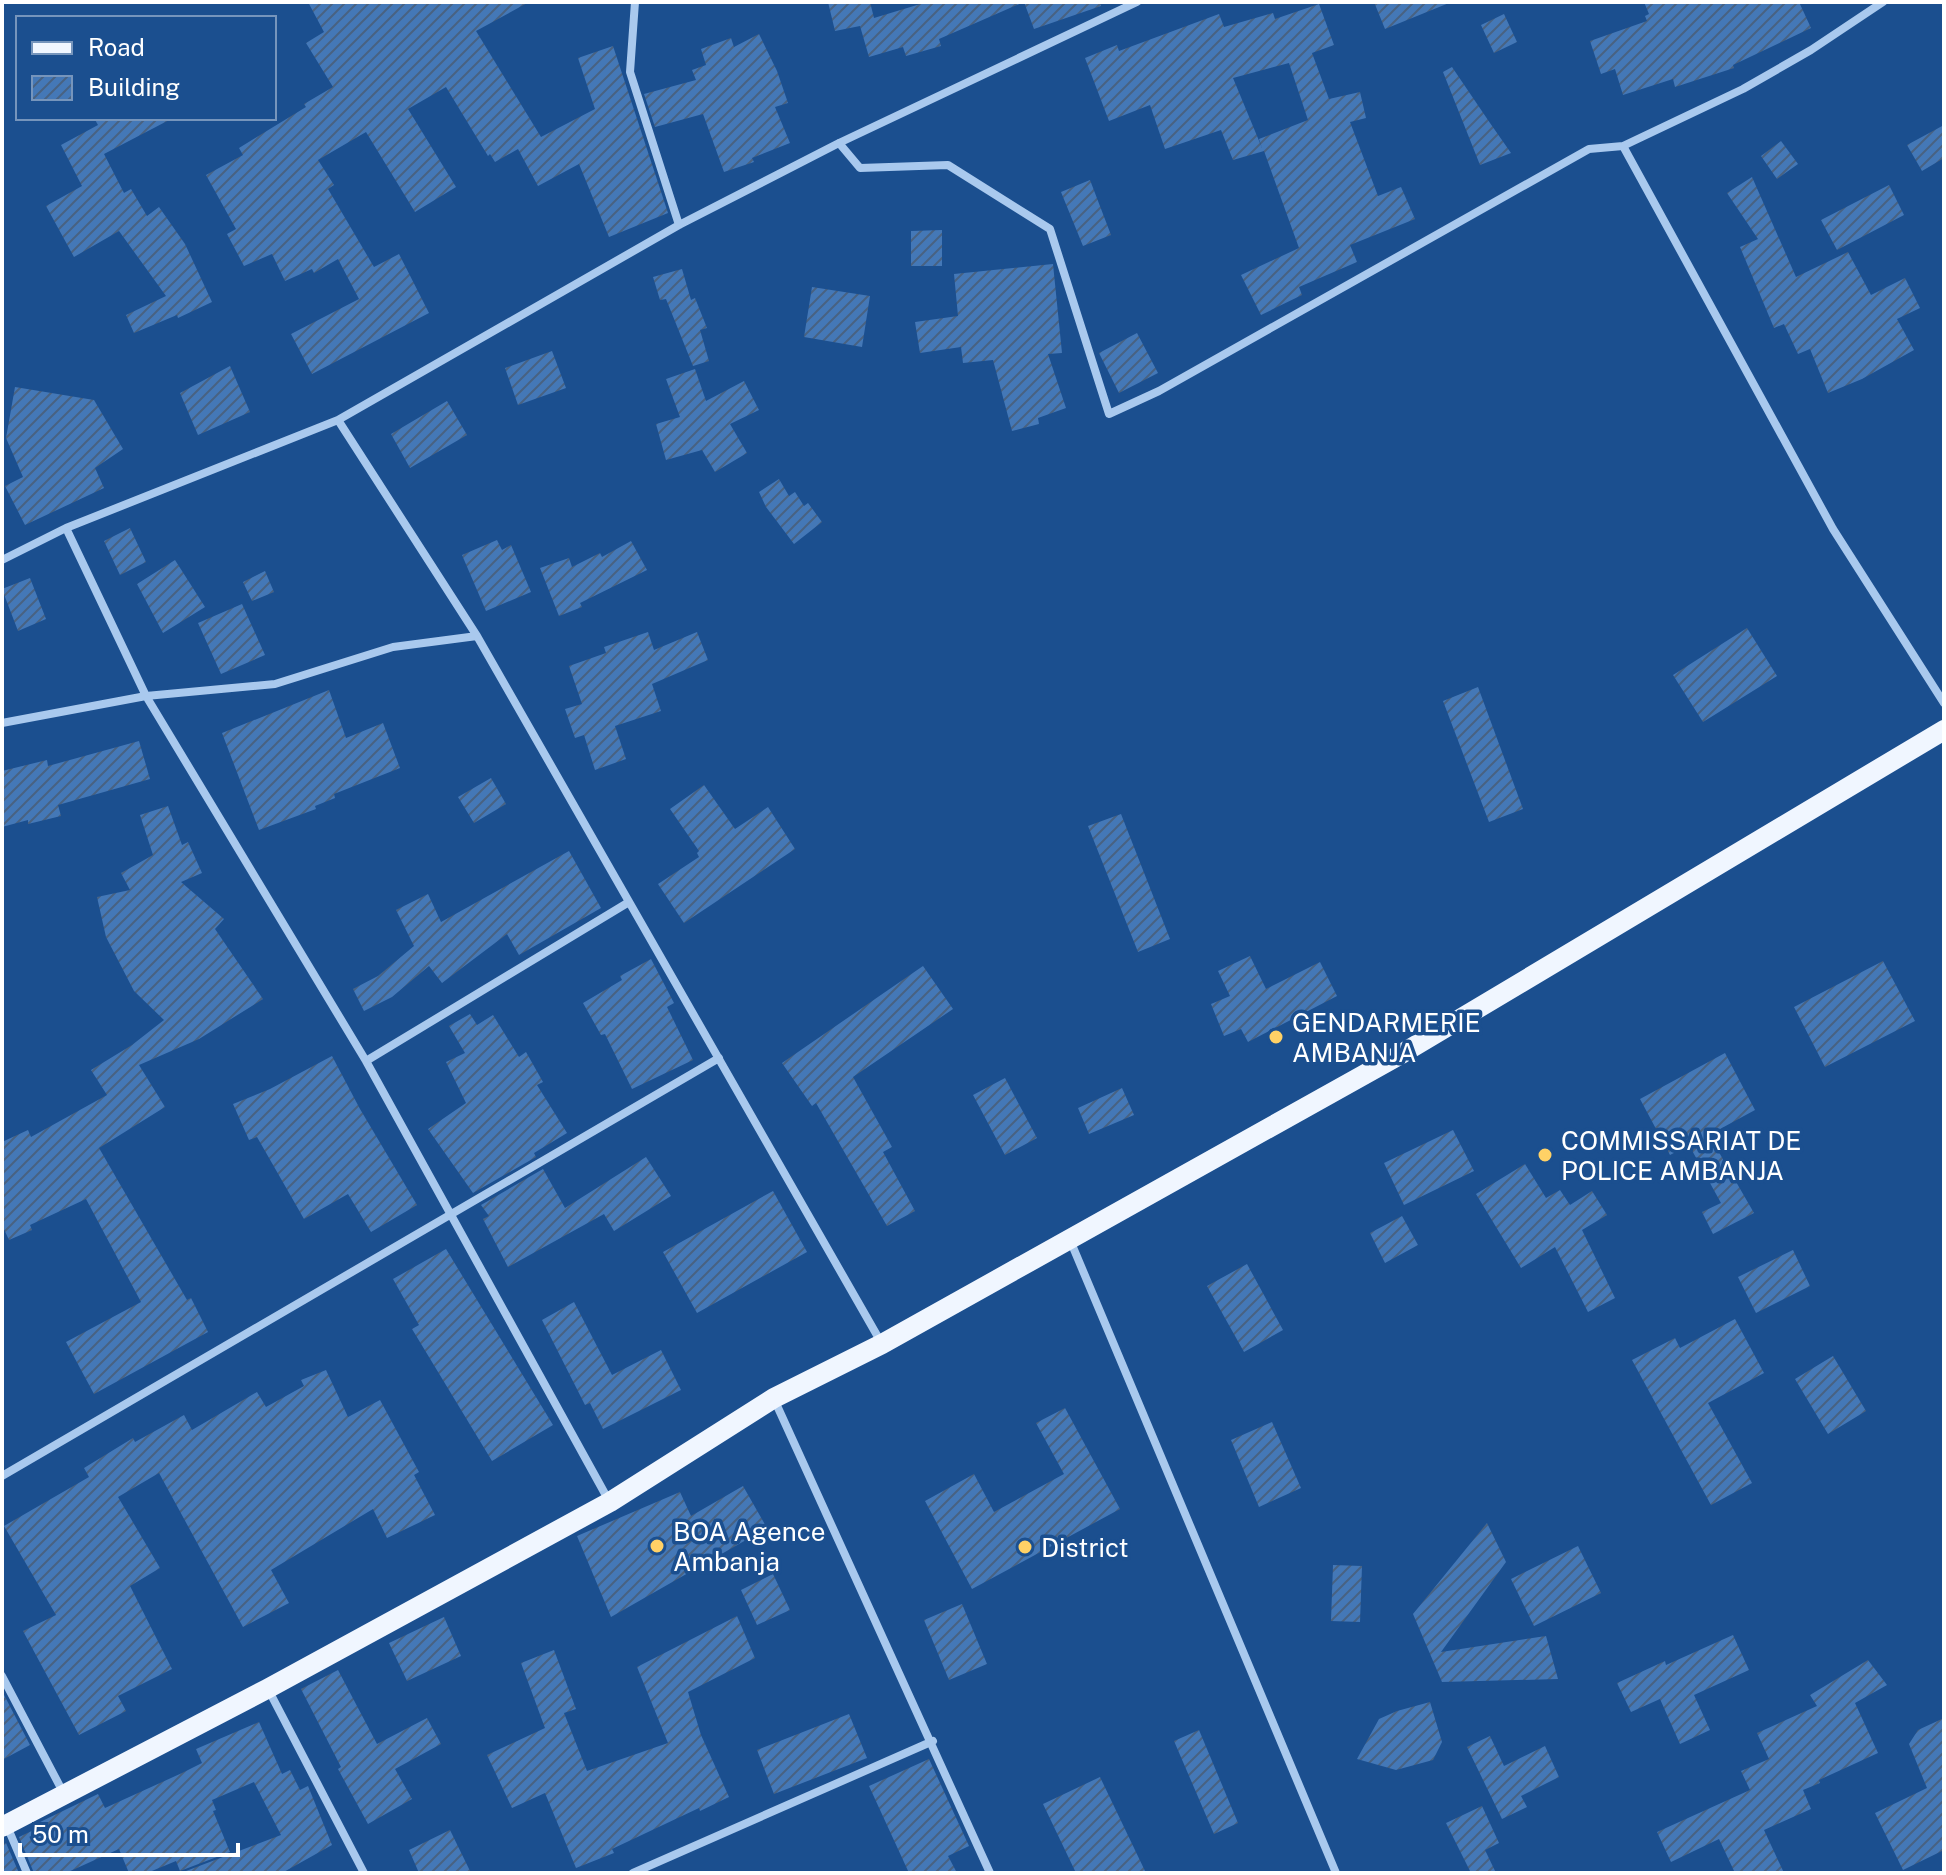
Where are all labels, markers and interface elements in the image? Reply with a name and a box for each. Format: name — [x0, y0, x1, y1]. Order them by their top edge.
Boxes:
legend — [16, 16, 276, 120]
text: Road — [88, 33, 145, 61]
text: Building — [88, 73, 180, 101]
place label: GENDARMERIE AMBANJA — [1292, 1007, 1481, 1068]
marker: GENDARMERIE AMBANJA — [1267, 1028, 1285, 1046]
place label: COMMISSARIAT DE POLICE AMBANJA — [1561, 1125, 1801, 1186]
marker: COMMISSARIAT DE POLICE AMBANJA — [1536, 1146, 1554, 1164]
place label: BOA Agence Ambanja — [673, 1516, 826, 1577]
place label: District — [1041, 1532, 1129, 1563]
marker: BOA Agence Ambanja — [648, 1537, 666, 1555]
marker: District — [1016, 1538, 1034, 1556]
scale bar — [20, 1807, 238, 1857]
text: 50 m — [32, 1820, 89, 1848]

